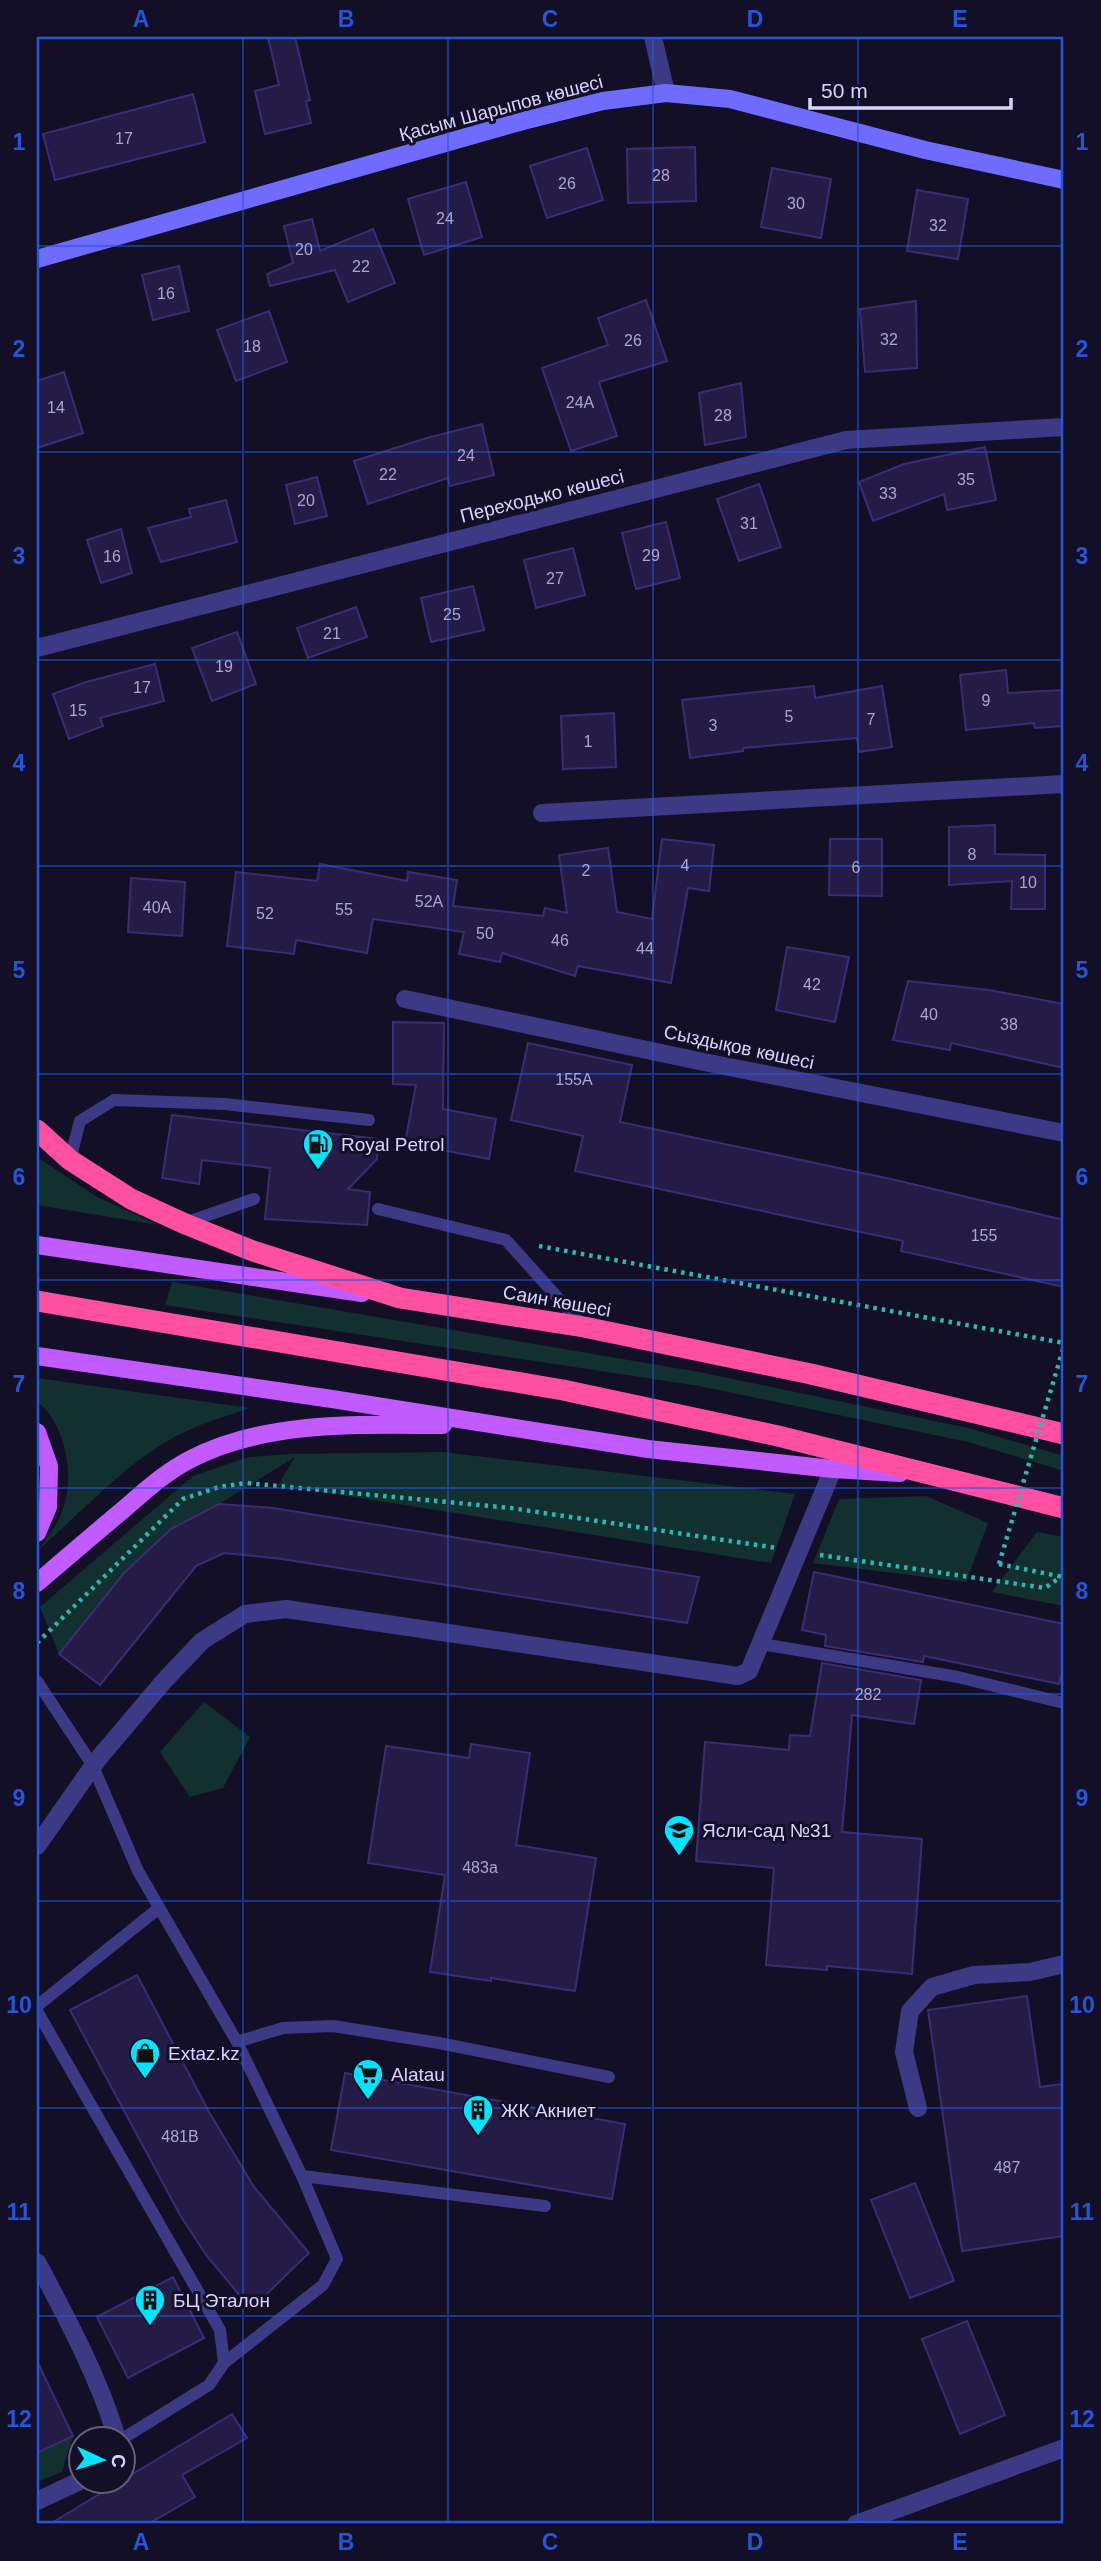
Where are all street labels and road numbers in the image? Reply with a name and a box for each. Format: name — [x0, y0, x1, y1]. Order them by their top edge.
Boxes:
street label: Қасым Шарыпов көшесі — [397, 71, 605, 145]
street label: Переходько көшесі — [458, 465, 626, 527]
street label: Сыздықов көшесі — [662, 1021, 816, 1073]
street label: Саин көшесі — [501, 1281, 613, 1321]

